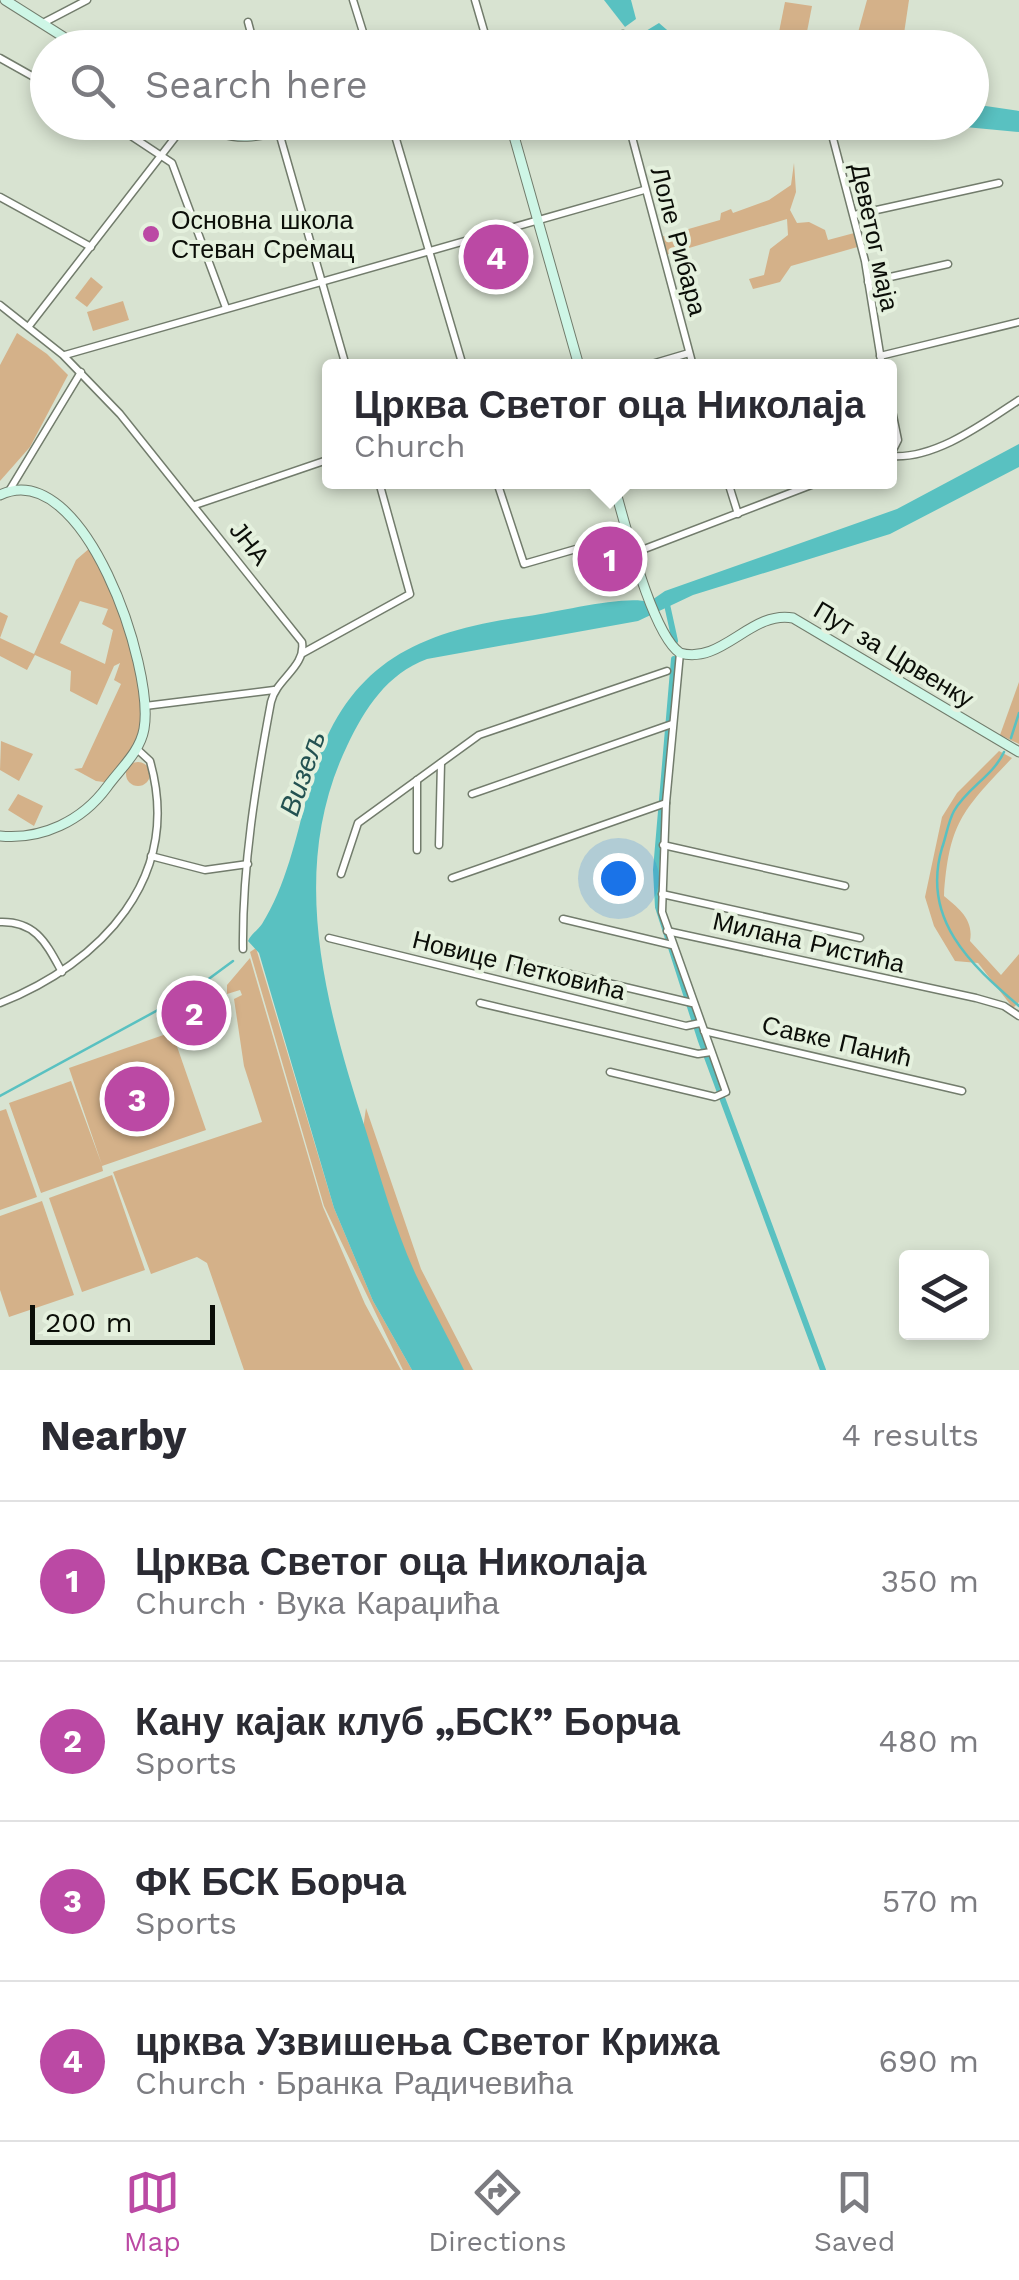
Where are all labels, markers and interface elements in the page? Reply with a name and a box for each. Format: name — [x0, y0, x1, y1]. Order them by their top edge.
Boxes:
search box — [30, 30, 989, 140]
icon: search — [65, 58, 120, 113]
text: Search here — [145, 63, 368, 107]
street label: Деветог маја — [845, 161, 904, 314]
street label: Лоле Рибара — [645, 164, 712, 319]
place label: Основна школа Стеван Сремац — [171, 206, 355, 264]
pin: 4 — [464, 220, 528, 294]
marker: Основна школа Стеван Сремац — [140, 223, 162, 245]
popup — [322, 359, 897, 489]
text: Црква Светог оца Николаја — [354, 383, 865, 427]
text: Church — [354, 427, 466, 465]
street label: ЈНА — [224, 516, 276, 571]
pin: 1 — [578, 522, 642, 596]
street label: Пут за Црвенку — [809, 595, 979, 714]
water label: Визељ — [273, 726, 332, 820]
your location — [593, 853, 644, 904]
street label: Милана Ристића — [710, 906, 908, 979]
street label: Новице Петковића — [409, 925, 628, 1006]
pin: 2 — [162, 976, 226, 1050]
street label: Савке Панић — [759, 1010, 915, 1073]
pin: 3 — [104, 1062, 170, 1136]
map controls — [899, 1250, 989, 1340]
button: layers — [899, 1250, 989, 1340]
scale bar — [30, 1300, 215, 1344]
text: 200 m — [45, 1306, 132, 1339]
text: Nearby — [40, 1411, 187, 1460]
text: 4 results — [841, 1416, 979, 1454]
text: Црква Светог оца Николаја — [135, 1540, 646, 1584]
text: 1 — [66, 1562, 79, 1600]
text: 350 m — [880, 1562, 979, 1600]
text: Church · Вука Караџића — [135, 1584, 499, 1622]
text: Кану кајак клуб „БСК” Борча — [135, 1700, 680, 1744]
text: 2 — [63, 1722, 82, 1760]
text: 480 m — [878, 1722, 979, 1760]
text: Sports — [135, 1744, 237, 1782]
text: ФК БСК Борча — [135, 1860, 406, 1904]
text: 3 — [63, 1882, 82, 1920]
text: 570 m — [882, 1882, 979, 1920]
text: Sports — [135, 1904, 237, 1942]
text: црква Узвишења Светог Крижа — [135, 2020, 719, 2064]
text: 4 — [62, 2042, 83, 2080]
text: 690 m — [878, 2042, 979, 2080]
text: Church · Бранка Радичевића — [135, 2064, 573, 2102]
tab: Map — [124, 2165, 181, 2258]
tab: Directions — [428, 2165, 567, 2258]
tab: Saved — [814, 2165, 895, 2258]

